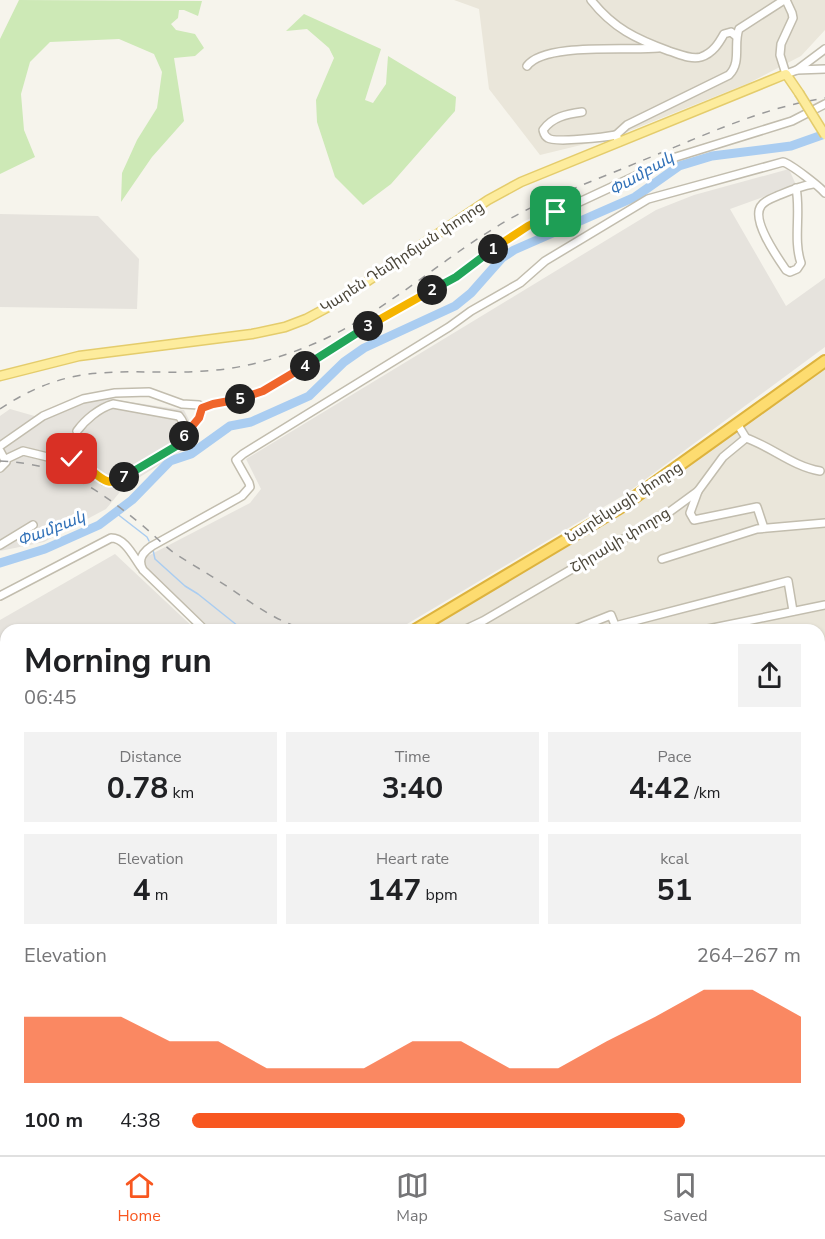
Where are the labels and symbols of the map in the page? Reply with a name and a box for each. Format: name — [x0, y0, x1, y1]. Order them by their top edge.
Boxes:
water label: Փամբակ — [605, 146, 679, 201]
pin — [530, 186, 581, 237]
street label: Կարեն Դեմիրճյան փողոց — [316, 196, 488, 318]
pin: 1 — [478, 234, 508, 264]
pin: 2 — [417, 275, 447, 305]
pin: 3 — [353, 311, 383, 341]
pin: 4 — [290, 351, 320, 381]
pin: 5 — [225, 384, 255, 414]
pin: 6 — [169, 421, 199, 451]
pin — [46, 433, 97, 484]
street label: Նարեկացի փողոց — [562, 457, 686, 547]
pin: 7 — [109, 462, 139, 492]
street label: Շիրակի փողոց — [567, 502, 673, 578]
water label: Փամբակ — [14, 505, 90, 552]

